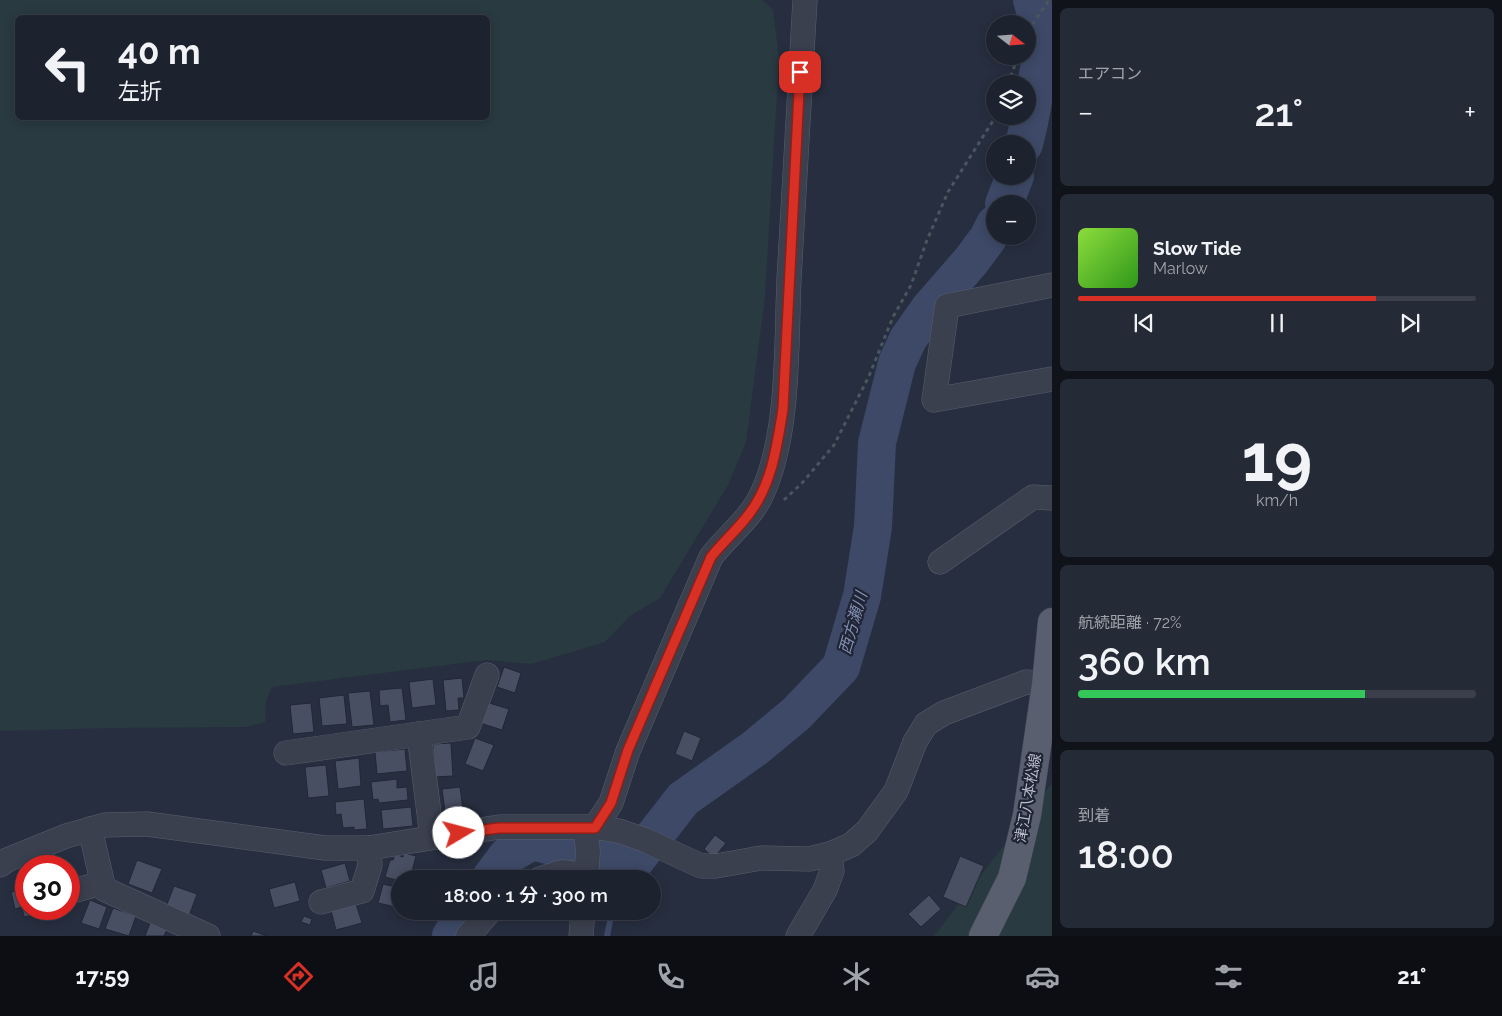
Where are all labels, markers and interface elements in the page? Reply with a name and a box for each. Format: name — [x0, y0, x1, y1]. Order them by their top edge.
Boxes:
north arrow — [986, 15, 1036, 65]
map controls — [986, 15, 1036, 245]
text: 40 m — [118, 31, 200, 72]
icon: left — [35, 35, 100, 100]
pin — [779, 51, 821, 93]
icon: arrive — [786, 58, 814, 86]
text: エアコン — [1078, 64, 1142, 83]
button: layers — [986, 75, 1036, 125]
text: 左折 — [118, 78, 162, 104]
text: 21° — [1254, 90, 1303, 135]
text: − — [1078, 96, 1093, 129]
text: + — [1464, 96, 1476, 129]
button: + — [986, 135, 1036, 185]
button: − — [986, 195, 1036, 245]
text: Slow Tide — [1153, 237, 1242, 259]
text: Marlow — [1153, 259, 1208, 278]
icon: previous — [1130, 309, 1158, 337]
icon: pause — [1263, 309, 1291, 337]
icon: next — [1396, 309, 1424, 337]
text: 19 — [1242, 420, 1312, 496]
text: km/h — [1256, 491, 1298, 510]
water label: 西方瀬川 — [835, 588, 872, 656]
text: 航続距離 · 72% — [1078, 613, 1182, 632]
text: 360 km — [1078, 639, 1211, 684]
street label: 津江八本松線 — [1011, 752, 1045, 844]
position arrow — [432, 806, 484, 858]
text: 到着 — [1078, 806, 1110, 825]
text: 18:00 — [1078, 832, 1174, 877]
speed limit sign: 30 — [15, 855, 80, 920]
text: 18:00 · 1 分 · 300 m — [444, 884, 608, 906]
icon: directions — [281, 959, 316, 994]
icon: music — [467, 959, 502, 994]
icon: phone — [653, 959, 688, 994]
icon: climate — [839, 959, 874, 994]
icon: car — [1025, 959, 1060, 994]
icon: filters — [1211, 959, 1246, 994]
text: 17:59 — [76, 963, 129, 989]
text: 21° — [1397, 963, 1426, 989]

